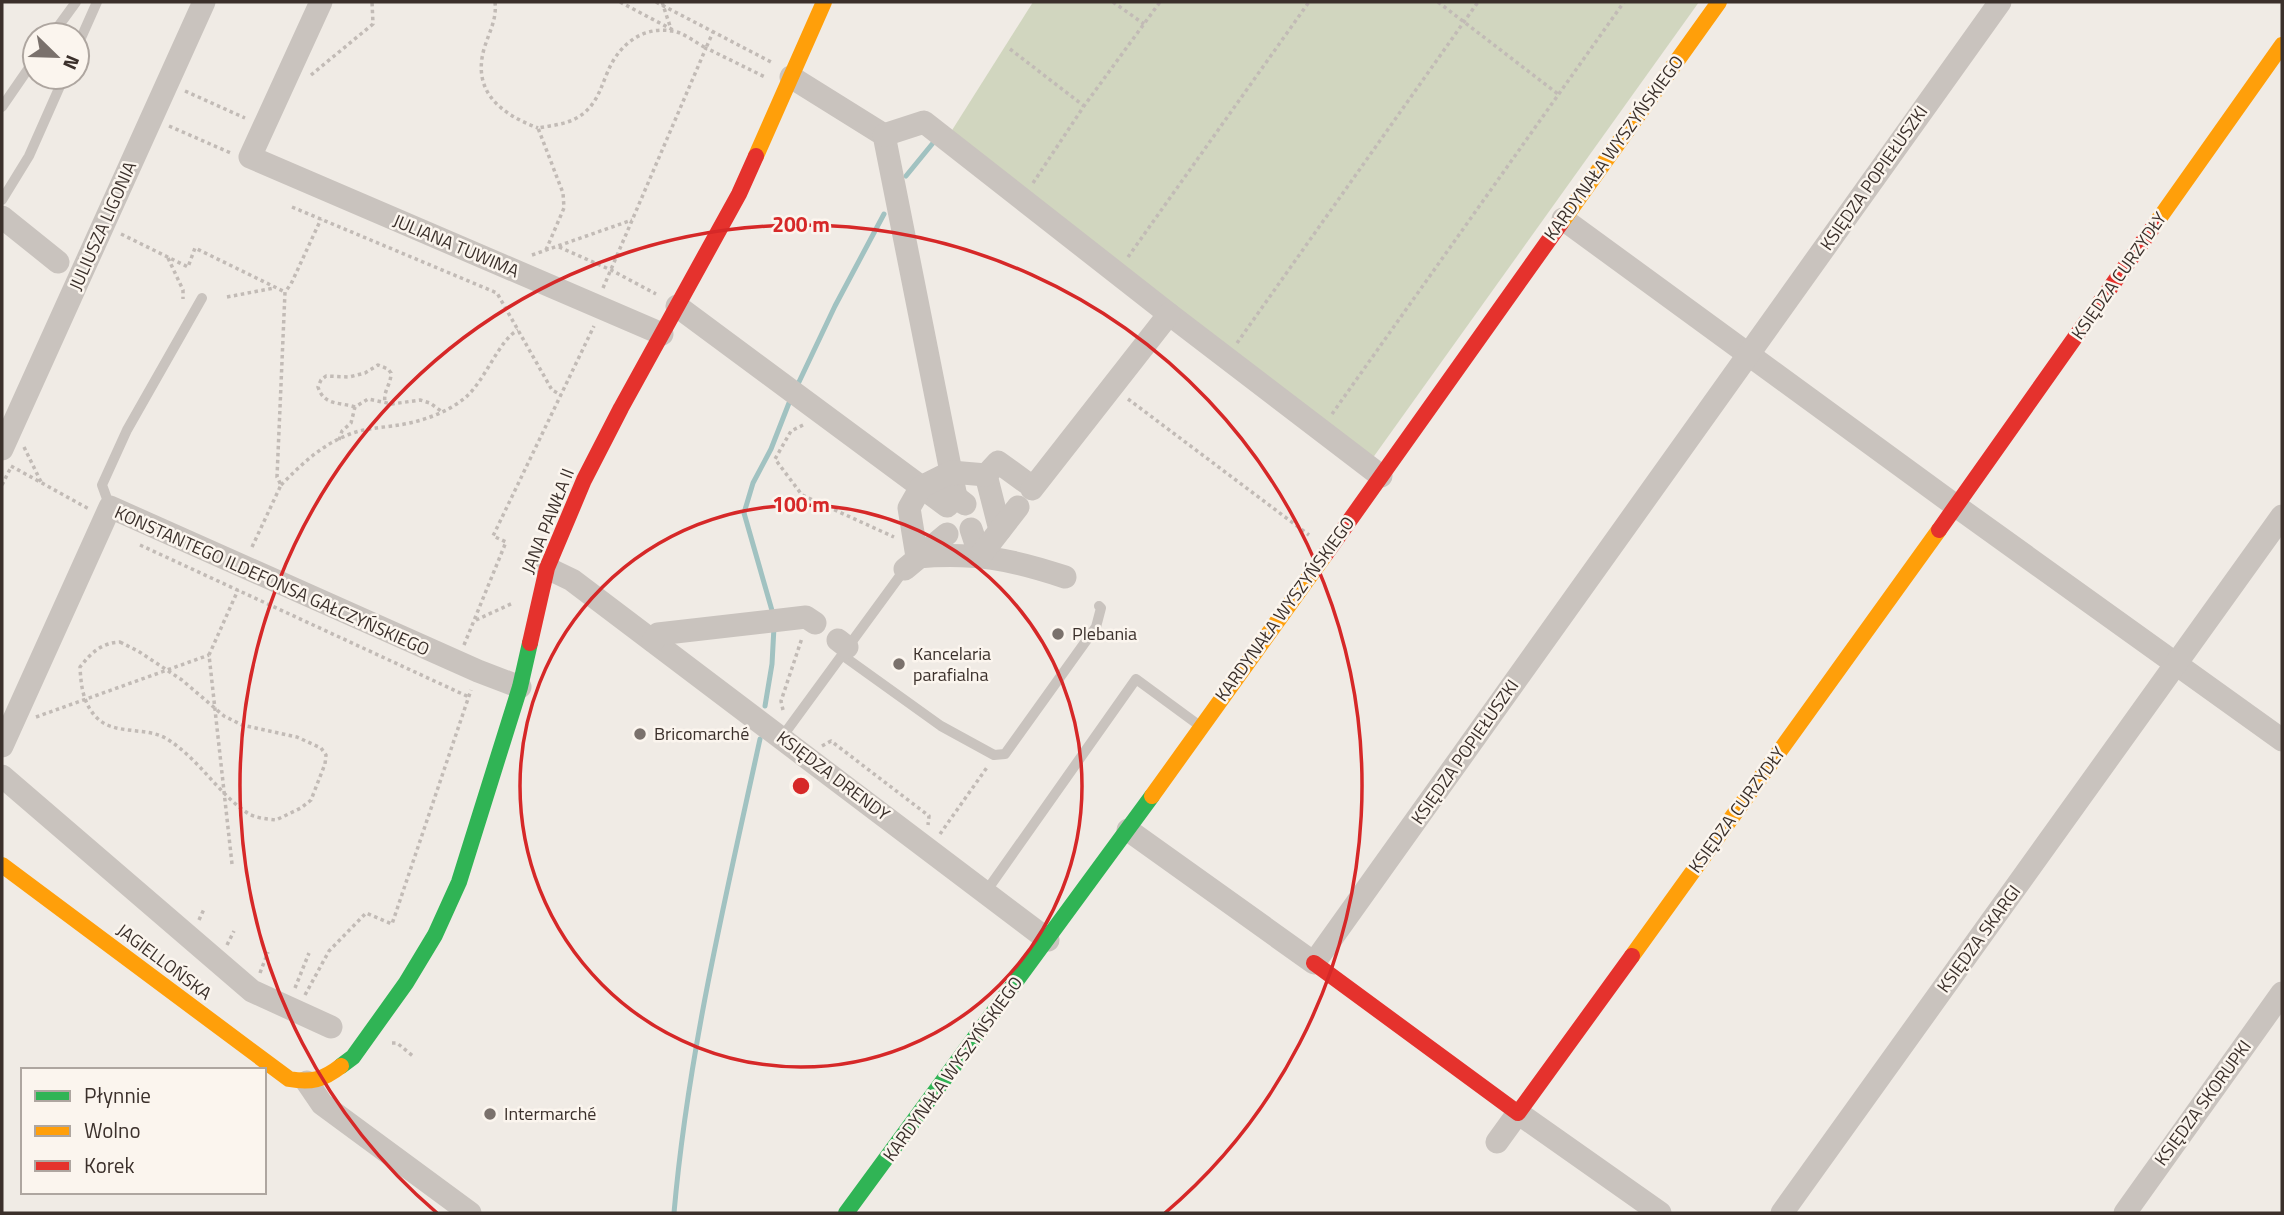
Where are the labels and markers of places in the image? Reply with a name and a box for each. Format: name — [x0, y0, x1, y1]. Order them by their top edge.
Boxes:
place label: Plebania — [1072, 620, 1137, 647]
marker: Plebania — [1050, 626, 1066, 642]
place label: Kancelaria parafialna — [913, 640, 991, 688]
marker: Kancelaria parafialna — [891, 656, 907, 672]
place label: Bricomarché — [654, 720, 749, 747]
marker: Bricomarché — [632, 726, 648, 742]
centre of rings — [789, 774, 813, 798]
place label: Intermarché — [504, 1100, 596, 1127]
marker: Intermarché — [482, 1106, 498, 1122]

